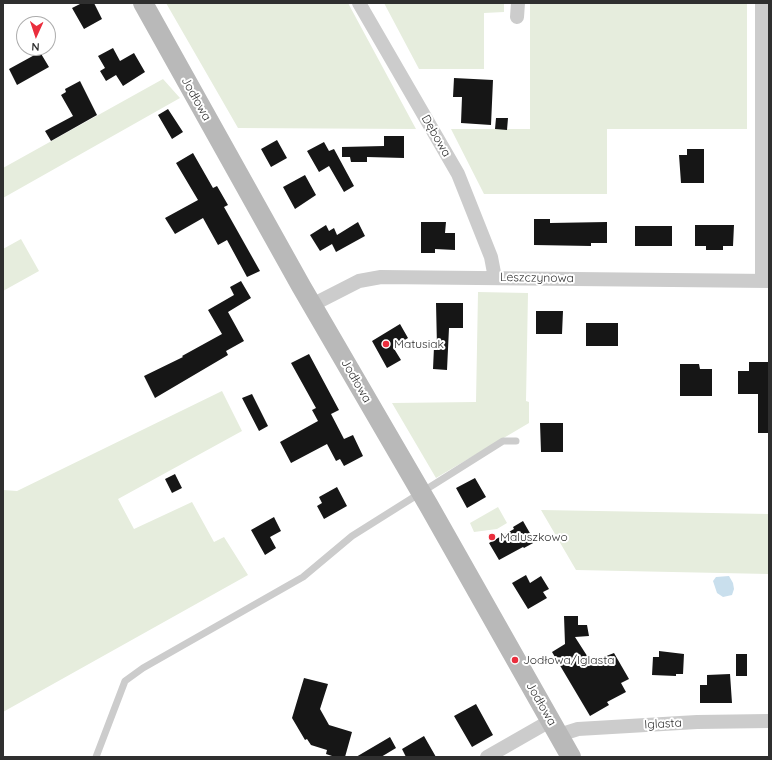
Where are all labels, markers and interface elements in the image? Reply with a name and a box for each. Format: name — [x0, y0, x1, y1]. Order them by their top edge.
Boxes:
north arrow — [16, 16, 56, 56]
text: N — [31, 40, 40, 54]
street label: Jodłowa — [178, 75, 214, 123]
street label: Dębowa — [418, 112, 454, 160]
street label: Leszczynowa — [500, 270, 574, 286]
place label: Matusiak — [394, 337, 444, 351]
marker: Matusiak — [381, 339, 391, 349]
street label: Jodłowa — [338, 357, 374, 405]
place label: Maluszkowo — [500, 530, 568, 544]
marker: Maluszkowo — [487, 532, 497, 542]
place label: Jodłowa/Iglasta — [523, 653, 614, 667]
marker: Jodłowa/Iglasta — [510, 655, 520, 665]
street label: Jodłowa — [523, 680, 559, 728]
street label: Iglasta — [644, 716, 682, 732]

